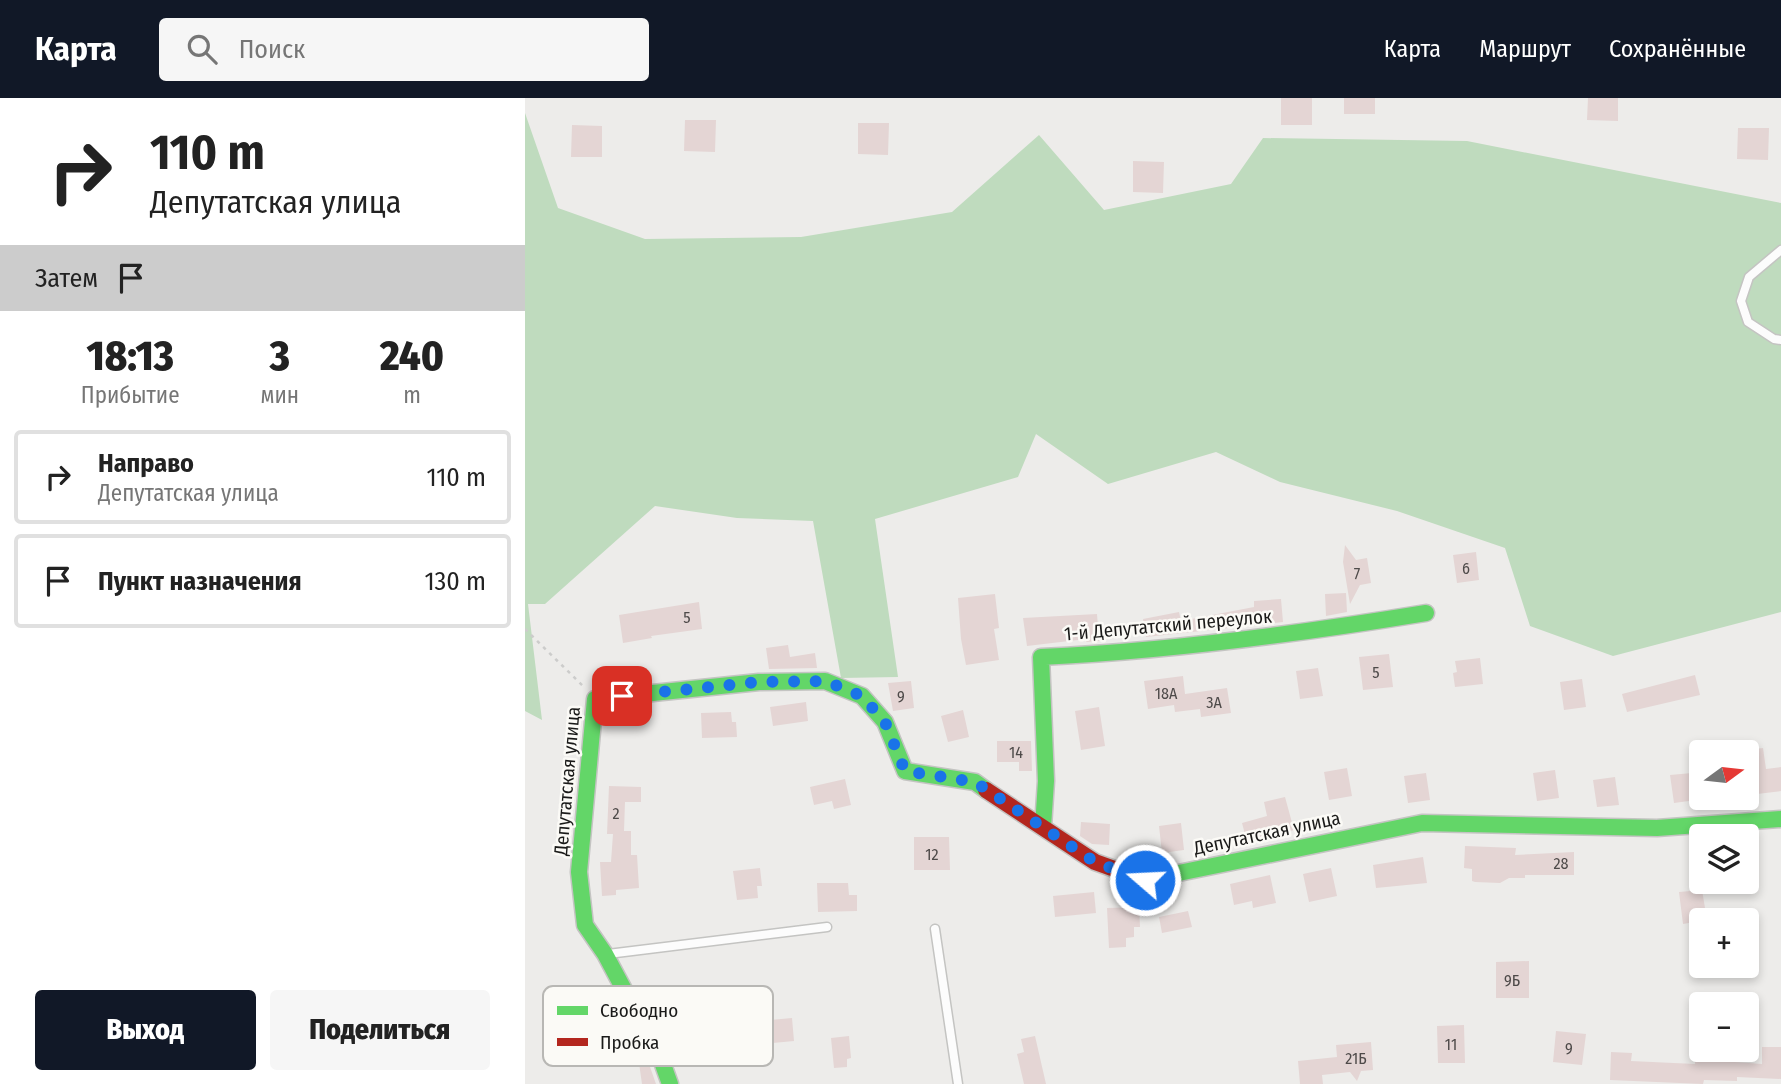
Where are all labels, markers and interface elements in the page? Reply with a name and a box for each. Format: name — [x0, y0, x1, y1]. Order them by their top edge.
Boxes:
search box — [159, 18, 649, 81]
text: Карта — [35, 29, 117, 69]
icon: search — [183, 30, 221, 68]
text: Поиск — [239, 34, 305, 65]
text: Карта — [1384, 35, 1441, 63]
text: Маршрут — [1479, 35, 1571, 63]
text: Сохранённые — [1609, 35, 1746, 63]
text: 110 m — [150, 123, 265, 182]
icon: right — [35, 126, 126, 217]
text: Депутатская улица — [150, 183, 401, 221]
icon: arrive — [112, 259, 150, 297]
text: Затем — [35, 263, 98, 294]
text: 18:13 — [86, 331, 174, 381]
text: 3 — [270, 331, 290, 381]
text: 240 — [380, 331, 444, 381]
text: Прибытие — [81, 381, 180, 409]
text: мин — [260, 381, 299, 409]
text: m — [403, 381, 421, 409]
text: Направо — [98, 448, 194, 479]
icon: right — [39, 458, 77, 496]
text: 110 m — [426, 462, 486, 493]
text: Депутатская улица — [98, 479, 279, 507]
house number: 6 — [1462, 559, 1470, 578]
icon: arrive — [39, 562, 77, 600]
house number: 7 — [1354, 564, 1361, 583]
text: Пункт назначения — [98, 566, 302, 597]
text: 130 m — [424, 566, 486, 597]
street label: 1-й Депутатский переулок — [1063, 604, 1273, 646]
house number: 5 — [683, 608, 691, 627]
house number: 5 — [1372, 663, 1380, 682]
pin — [592, 666, 652, 726]
icon: arrive — [603, 677, 641, 715]
house number: 18А — [1155, 684, 1178, 703]
house number: 9 — [897, 687, 905, 706]
house number: 3А — [1206, 693, 1222, 712]
street label: Депутатская улица — [549, 706, 585, 857]
north arrow — [1689, 740, 1759, 810]
map controls — [1689, 740, 1759, 1062]
house number: 14 — [1009, 743, 1023, 762]
house number: 2 — [612, 804, 620, 823]
street label: Депутатская улица — [1191, 806, 1342, 860]
button: layers — [1689, 824, 1759, 894]
position arrow — [1108, 843, 1182, 917]
house number: 12 — [925, 845, 939, 864]
house number: 28 — [1553, 854, 1569, 873]
button: + — [1689, 908, 1759, 978]
house number: 9Б — [1504, 971, 1520, 990]
legend — [543, 986, 773, 1066]
button: Выход — [35, 990, 256, 1070]
button: Поделиться — [270, 990, 490, 1070]
button: − — [1689, 992, 1759, 1062]
text: Свободно — [600, 999, 678, 1022]
text: Пробка — [600, 1031, 659, 1054]
house number: 11 — [1445, 1035, 1457, 1054]
house number: 9 — [1565, 1039, 1573, 1058]
house number: 21Б — [1345, 1049, 1367, 1068]

